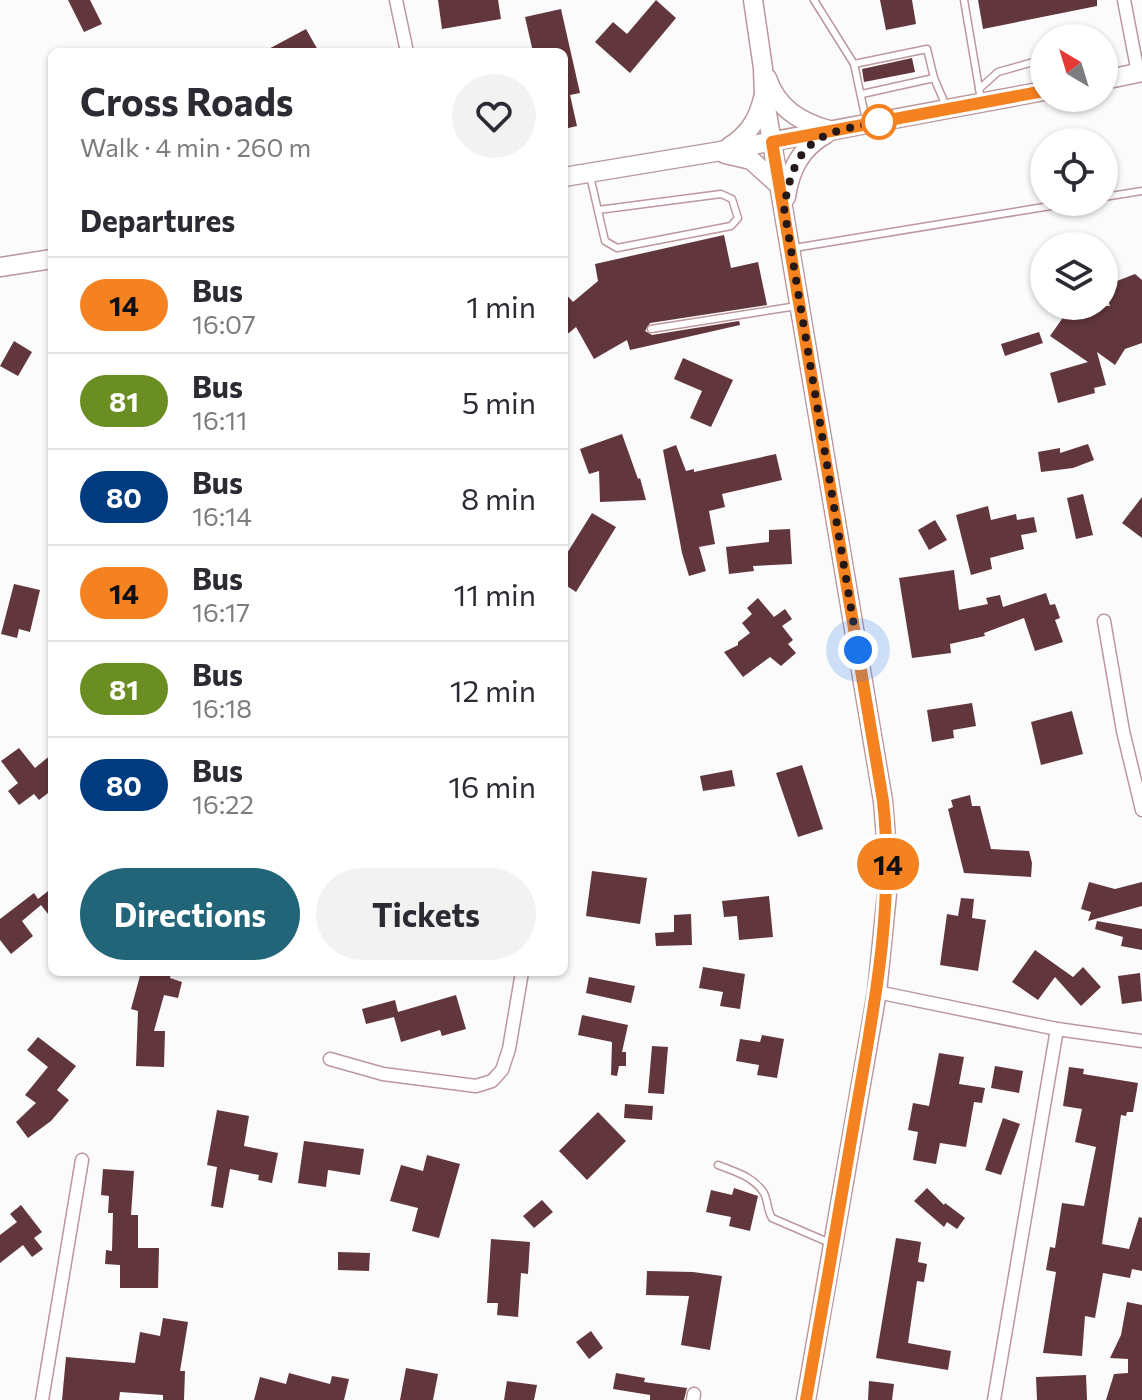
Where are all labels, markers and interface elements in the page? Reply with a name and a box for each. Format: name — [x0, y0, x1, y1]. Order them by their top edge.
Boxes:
north arrow — [1030, 24, 1118, 112]
map controls — [1030, 24, 1118, 320]
button: heart — [452, 74, 536, 158]
text: Cross Roads — [80, 77, 294, 124]
unlabelled marker — [862, 105, 896, 139]
button: locate — [1030, 128, 1118, 216]
text: Walk · 4 min · 260 m — [80, 131, 311, 162]
text: Departures — [80, 201, 235, 238]
button: layers — [1030, 232, 1118, 320]
text: Bus — [192, 271, 243, 308]
text: 1 min — [466, 287, 536, 324]
text: 14 — [109, 288, 139, 322]
text: 16:07 — [192, 308, 256, 339]
text: Bus — [192, 367, 243, 404]
text: 5 min — [462, 383, 536, 420]
text: 81 — [109, 384, 139, 418]
text: 16:11 — [192, 404, 247, 435]
text: Bus — [192, 463, 243, 500]
text: 8 min — [461, 479, 536, 516]
text: 80 — [106, 480, 142, 514]
text: 16:14 — [192, 500, 252, 531]
text: Bus — [192, 559, 243, 596]
text: 11 min — [454, 575, 536, 612]
text: 14 — [109, 576, 139, 610]
text: 16:17 — [192, 596, 250, 627]
your location — [838, 630, 878, 670]
text: Bus — [192, 655, 243, 692]
text: 12 min — [450, 671, 536, 708]
text: 81 — [109, 672, 139, 706]
text: 16:18 — [192, 692, 252, 723]
text: Bus — [192, 751, 243, 788]
text: 16 min — [448, 767, 536, 804]
text: 80 — [106, 768, 142, 802]
text: 16:22 — [192, 788, 254, 819]
line badge: 14 — [852, 838, 924, 890]
text: 14 — [873, 847, 903, 881]
button: Directions — [80, 868, 300, 960]
button: Tickets — [316, 868, 536, 960]

